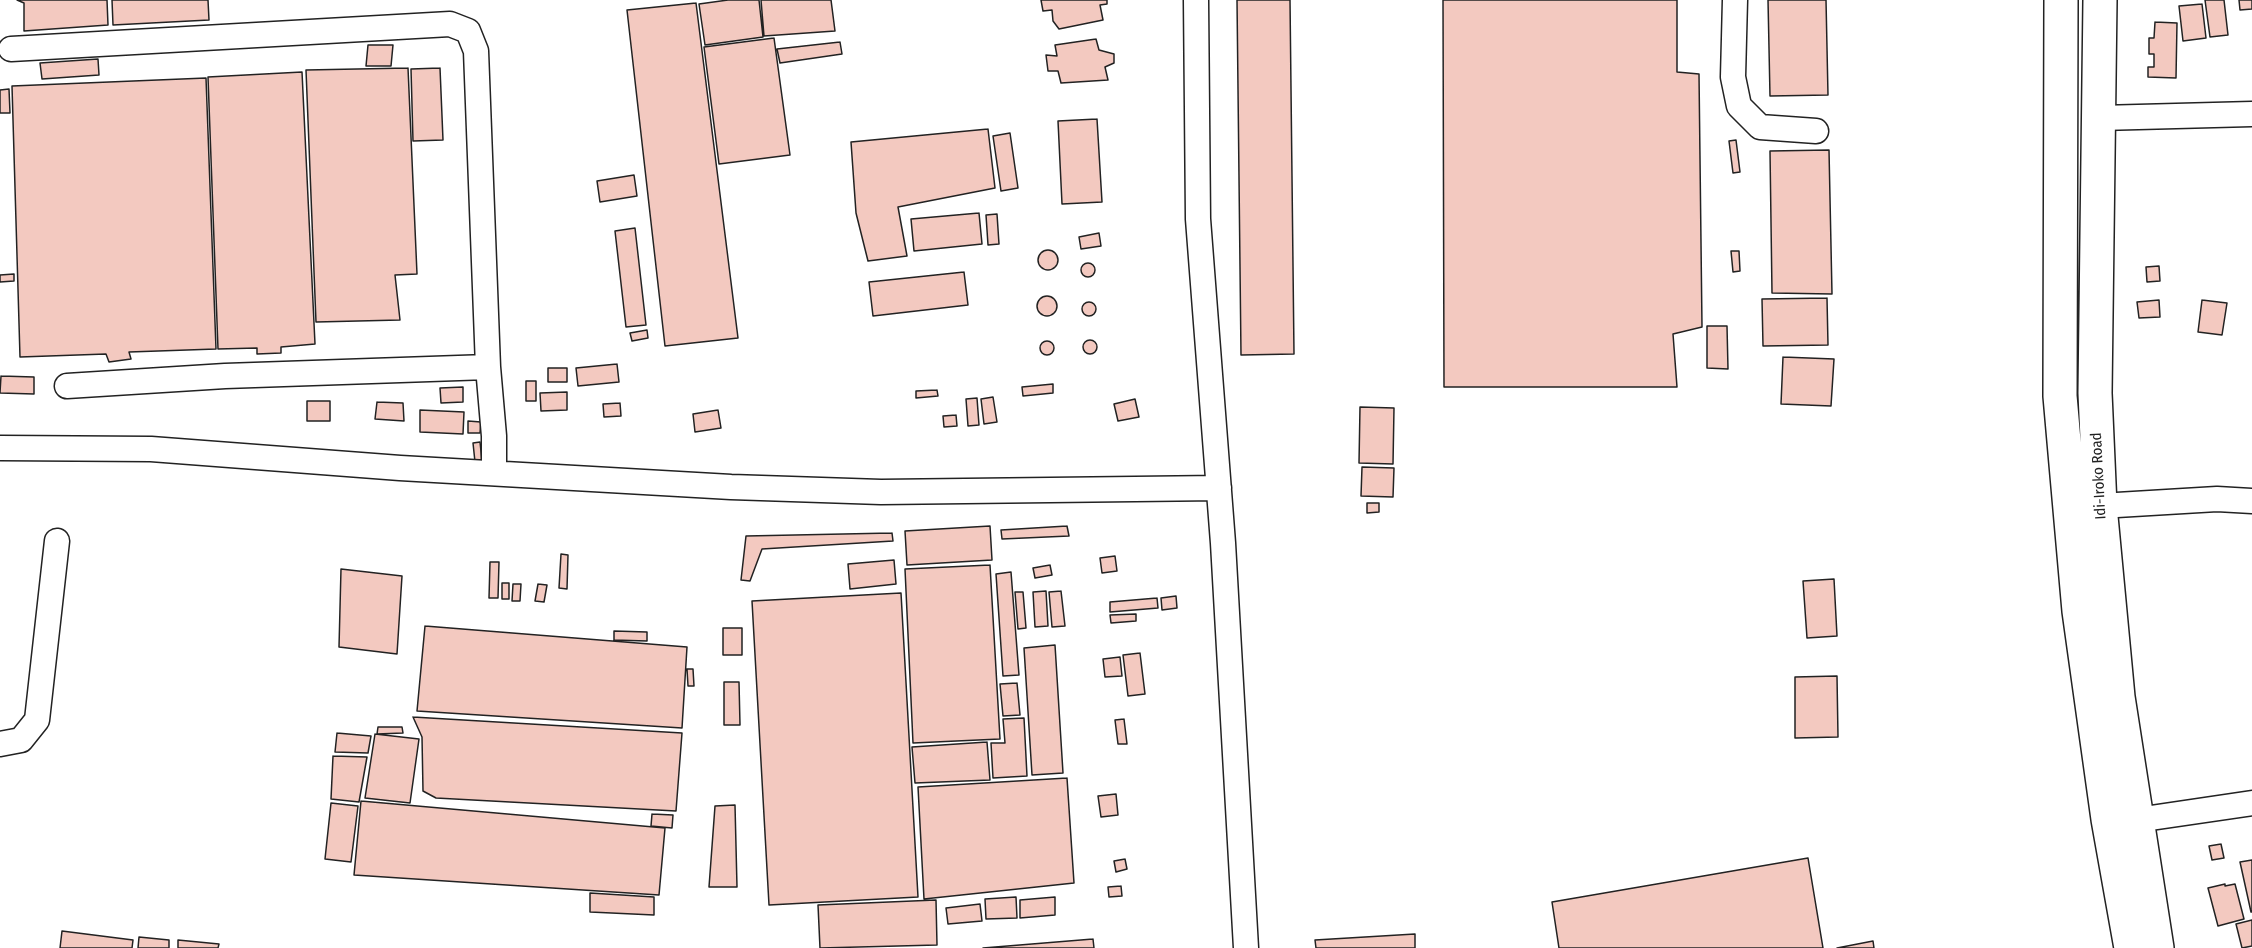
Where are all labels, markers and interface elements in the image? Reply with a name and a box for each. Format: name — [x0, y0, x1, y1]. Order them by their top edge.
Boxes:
street label: Idi-Iroko Road — [2088, 432, 2110, 520]

